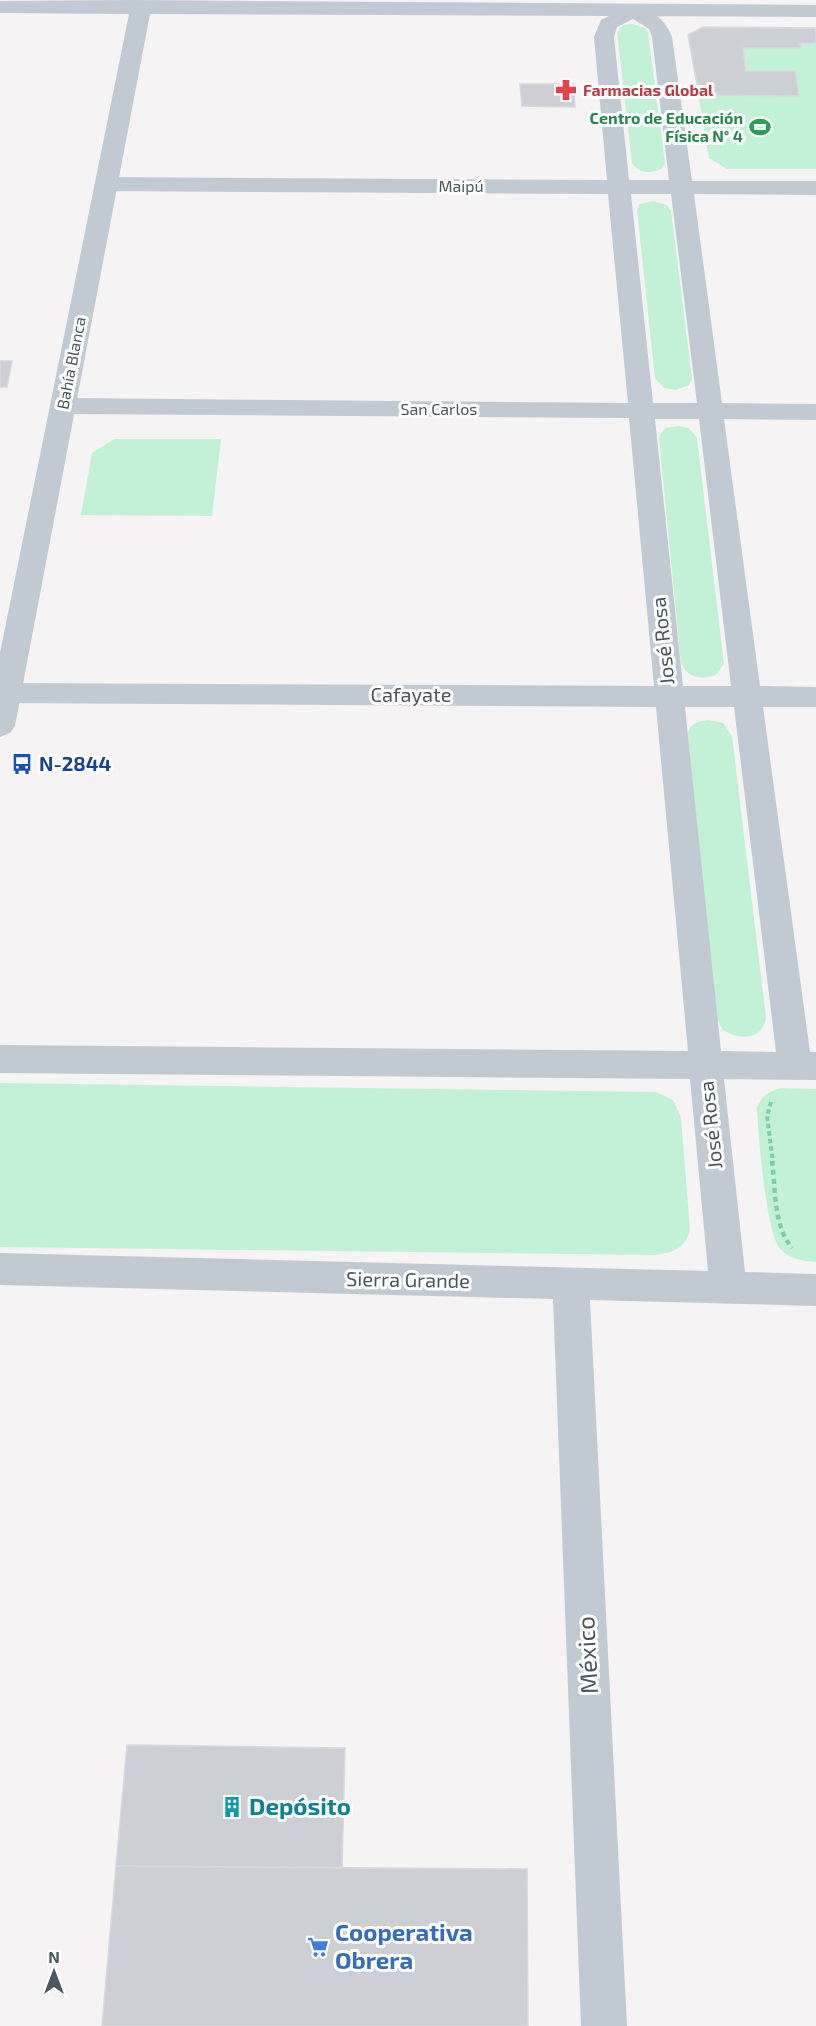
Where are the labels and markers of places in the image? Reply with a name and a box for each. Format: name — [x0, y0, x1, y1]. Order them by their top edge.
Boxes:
pharmacy icon: Farmacias Global — [554, 78, 578, 102]
place label: Farmacias Global — [583, 80, 714, 99]
place label: Centro de Educación Física N° 4 — [590, 108, 743, 145]
sports icon: Centro de Educación Física N° 4 — [748, 115, 772, 139]
place label: N-2844 — [39, 751, 112, 775]
bus stop icon: N-2844 — [10, 752, 34, 776]
place label: Depósito — [249, 1791, 351, 1820]
building icon: Depósito — [220, 1795, 244, 1819]
place label: Cooperativa Obrera — [335, 1917, 473, 1974]
supermarket icon: Cooperativa Obrera — [306, 1935, 330, 1959]

